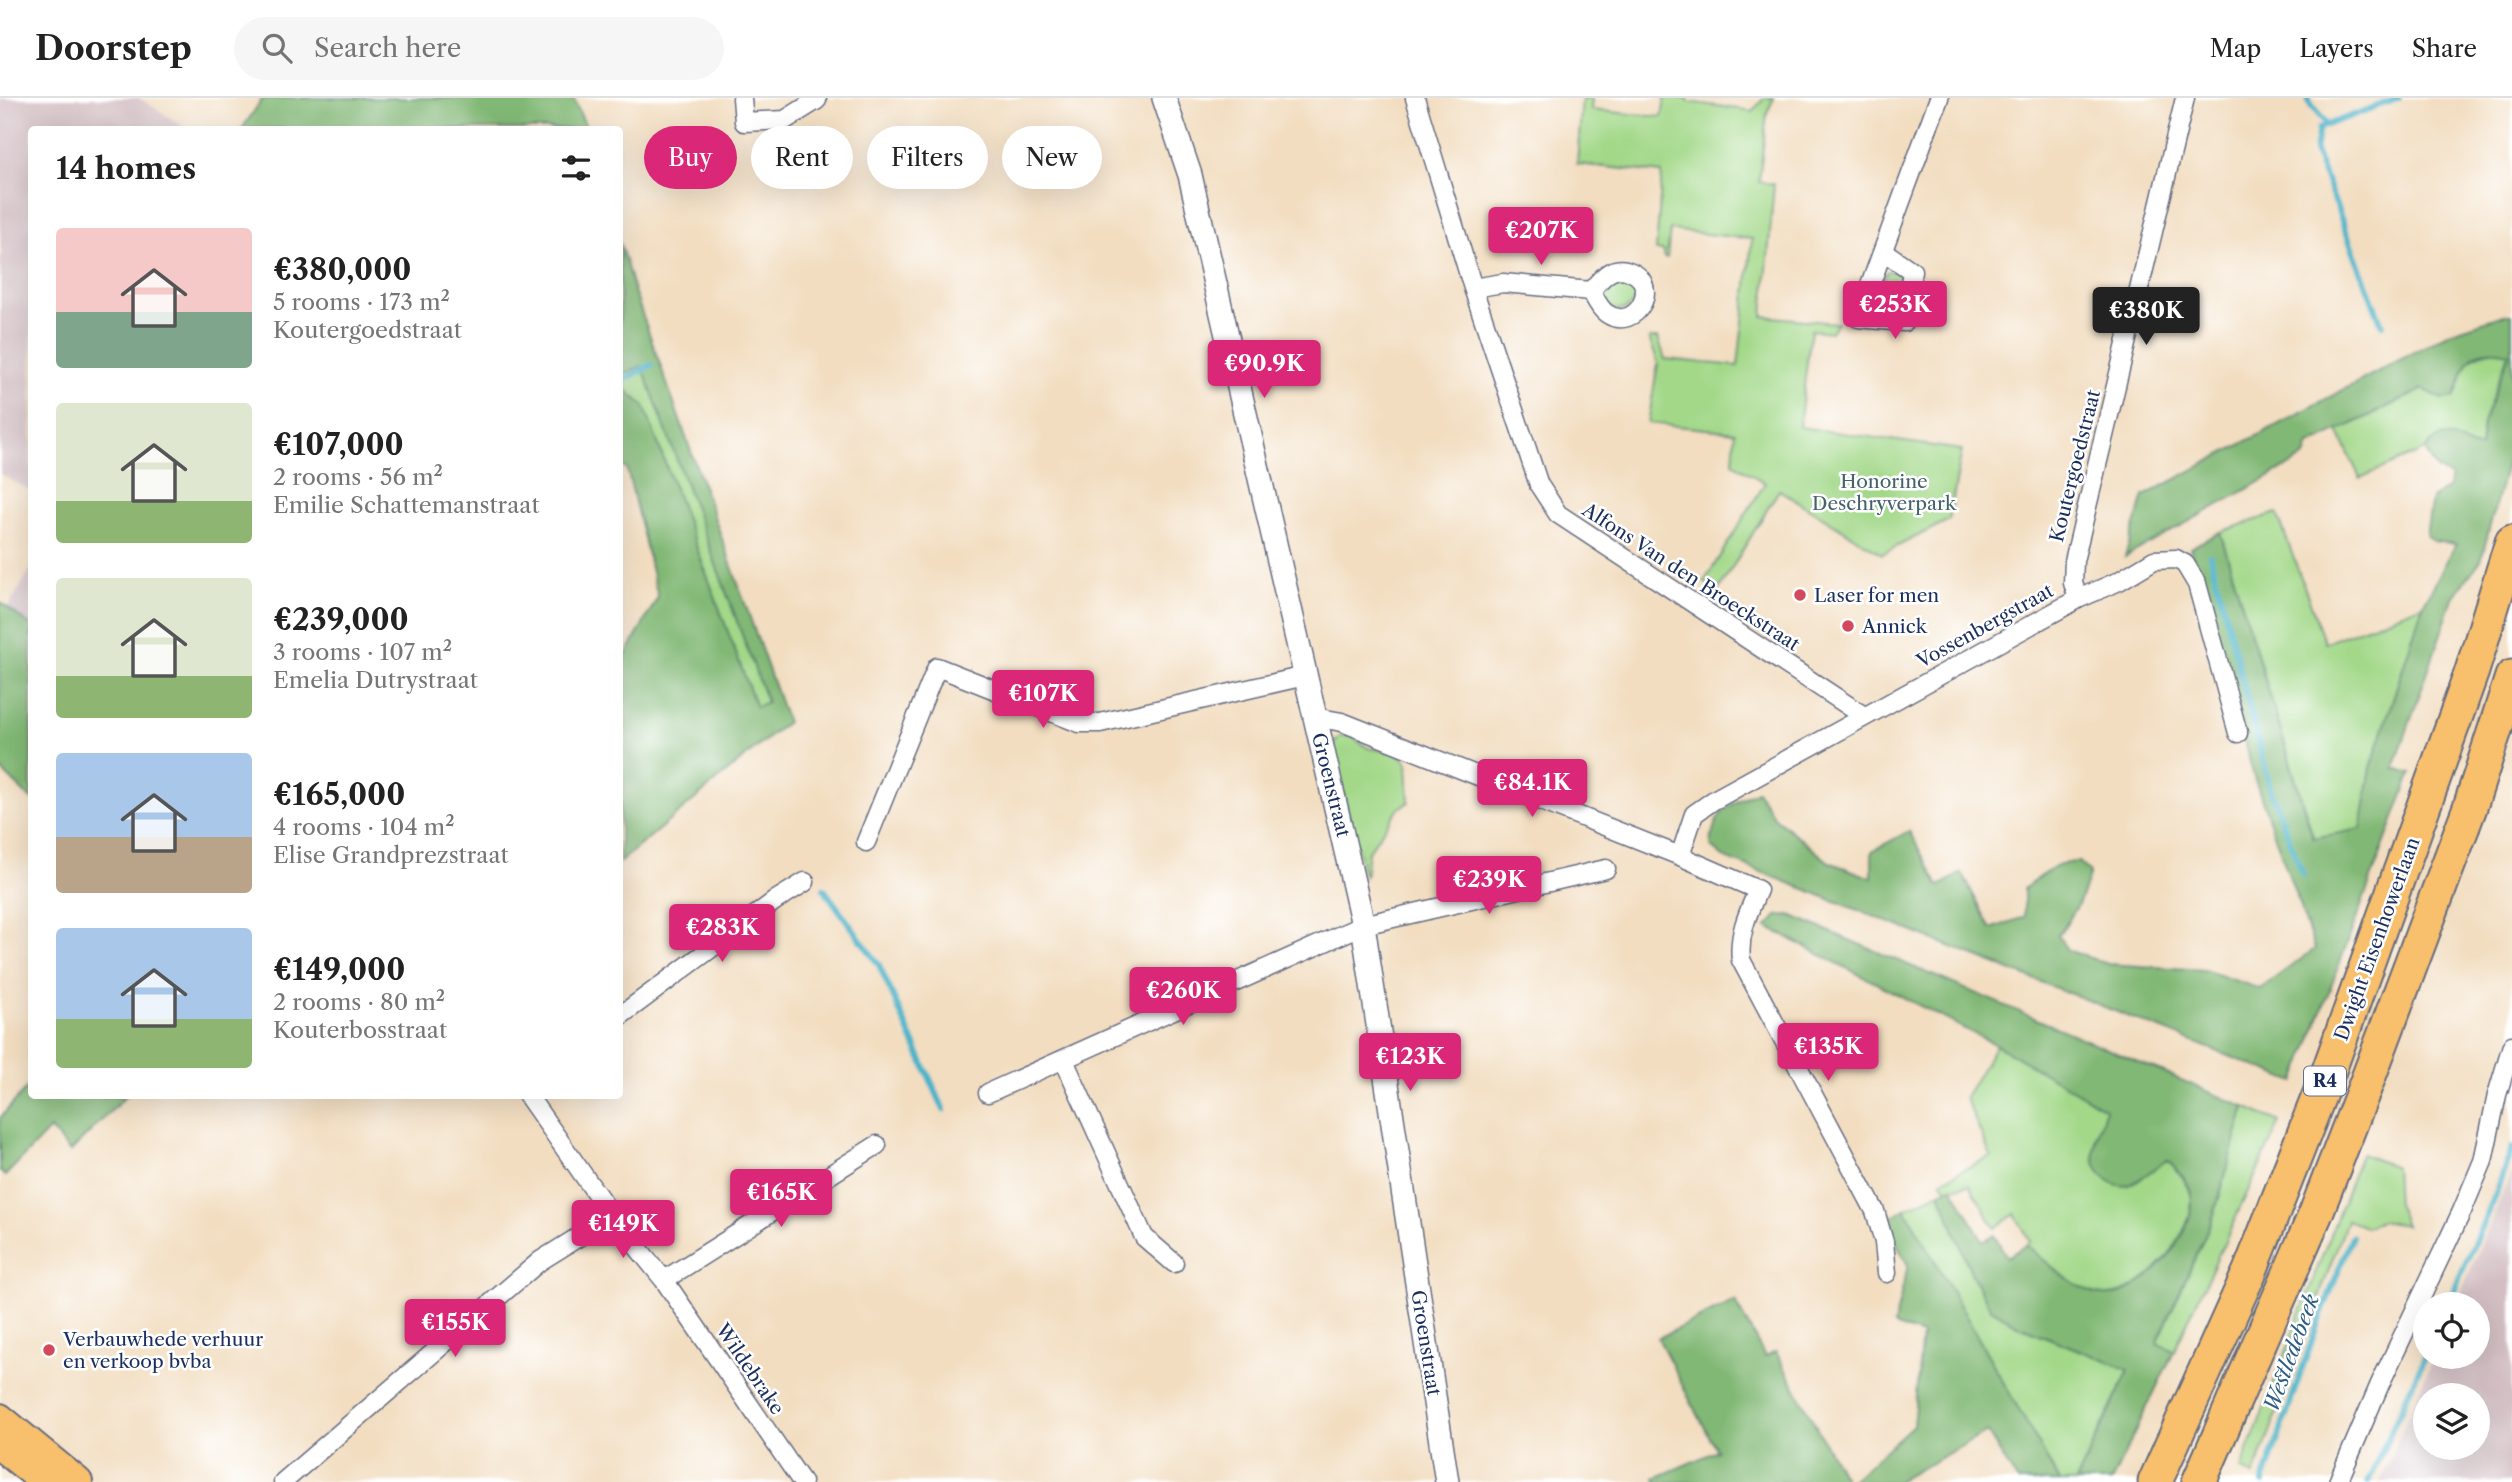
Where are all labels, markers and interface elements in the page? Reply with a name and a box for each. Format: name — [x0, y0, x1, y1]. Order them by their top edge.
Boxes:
search box — [234, 17, 724, 80]
text: Doorstep — [35, 28, 192, 69]
icon: search — [258, 29, 296, 67]
text: Search here — [314, 32, 461, 64]
text: Map — [2210, 34, 2261, 63]
text: Layers — [2299, 34, 2374, 63]
text: Share — [2412, 34, 2477, 63]
chip: Buy — [644, 126, 737, 189]
chip: Rent — [751, 126, 853, 189]
chip: Filters — [867, 126, 988, 189]
chip: New — [1002, 126, 1102, 189]
icon: filters — [557, 149, 595, 187]
text: 14 homes — [56, 150, 196, 187]
pin: €207K — [1492, 208, 1590, 267]
text: €207K — [1504, 216, 1578, 244]
text: €380,000 — [273, 251, 411, 288]
icon: home — [112, 256, 196, 340]
pin: €253K — [1846, 282, 1944, 341]
text: 5 rooms · 173 m² — [273, 288, 450, 316]
pin: €380K — [2097, 288, 2195, 347]
text: €253K — [1859, 290, 1931, 318]
text: €380K — [2109, 296, 2183, 324]
text: Koutergoedstraat — [273, 316, 462, 344]
pin: €90.9K — [1207, 341, 1321, 400]
text: €90.9K — [1224, 349, 1304, 377]
street label: Koutergoedstraat — [2045, 387, 2105, 545]
text: €107,000 — [273, 426, 404, 463]
icon: home — [112, 431, 196, 515]
text: 2 rooms · 56 m² — [273, 463, 443, 491]
park label: Honorine Deschryverpark — [1812, 470, 1957, 515]
text: Emilie Schattemanstraat — [273, 491, 540, 519]
street label: Alfons Van den Broeckstraat — [1577, 498, 1804, 656]
street label: Vossenbergstraat — [1912, 579, 2057, 673]
place label: Laser for men — [1814, 584, 1939, 607]
marker: Laser for men — [1792, 587, 1808, 603]
text: €239,000 — [273, 601, 409, 638]
icon: home — [112, 606, 196, 690]
place label: Annick — [1861, 615, 1928, 638]
marker: Annick — [1840, 618, 1856, 634]
text: 3 rooms · 107 m² — [273, 638, 452, 666]
text: Emelia Dutrystraat — [273, 666, 478, 694]
pin: €107K — [994, 670, 1092, 730]
text: €107K — [1008, 679, 1078, 707]
street label: Groenstraat — [1307, 730, 1355, 840]
pin: €84.1K — [1475, 760, 1589, 819]
text: €84.1K — [1493, 768, 1571, 796]
text: €165,000 — [273, 776, 405, 813]
icon: home — [112, 781, 196, 865]
text: 4 rooms · 104 m² — [273, 813, 455, 841]
street label: Dwight Eisenhowerlaan — [2329, 834, 2425, 1044]
text: Elise Grandprezstraat — [273, 841, 509, 869]
pin: €239K — [1440, 856, 1538, 916]
text: €239K — [1452, 865, 1526, 893]
pin: €283K — [673, 904, 771, 964]
text: €283K — [685, 913, 759, 941]
text: €149,000 — [273, 951, 405, 988]
icon: home — [112, 956, 196, 1040]
pin: €260K — [1134, 968, 1232, 1027]
text: €260K — [1146, 976, 1220, 1004]
text: 2 rooms · 80 m² — [273, 988, 445, 1016]
text: Kouterbosstraat — [273, 1016, 447, 1044]
pin: €135K — [1779, 1024, 1877, 1083]
text: €135K — [1793, 1032, 1863, 1060]
pin: €123K — [1361, 1034, 1459, 1093]
text: €123K — [1375, 1042, 1445, 1070]
road number: R4 — [2304, 1066, 2346, 1096]
pin: €165K — [732, 1170, 830, 1229]
text: €165K — [746, 1178, 816, 1206]
pin: €149K — [574, 1200, 672, 1260]
text: €149K — [588, 1209, 658, 1237]
street label: Groenstraat — [1406, 1288, 1446, 1398]
water label: Westledebeek — [2258, 1291, 2324, 1415]
map controls — [2413, 1292, 2490, 1460]
button: locate — [2413, 1292, 2490, 1369]
pin: €155K — [406, 1300, 504, 1359]
text: €155K — [421, 1308, 489, 1336]
street label: Wildebrake — [711, 1318, 789, 1419]
place label: Verbauwhede verhuur en verkoop bvba — [62, 1328, 263, 1373]
marker: Verbauwhede verhuur en verkoop bvba — [41, 1342, 57, 1358]
button: layers — [2413, 1383, 2490, 1460]

